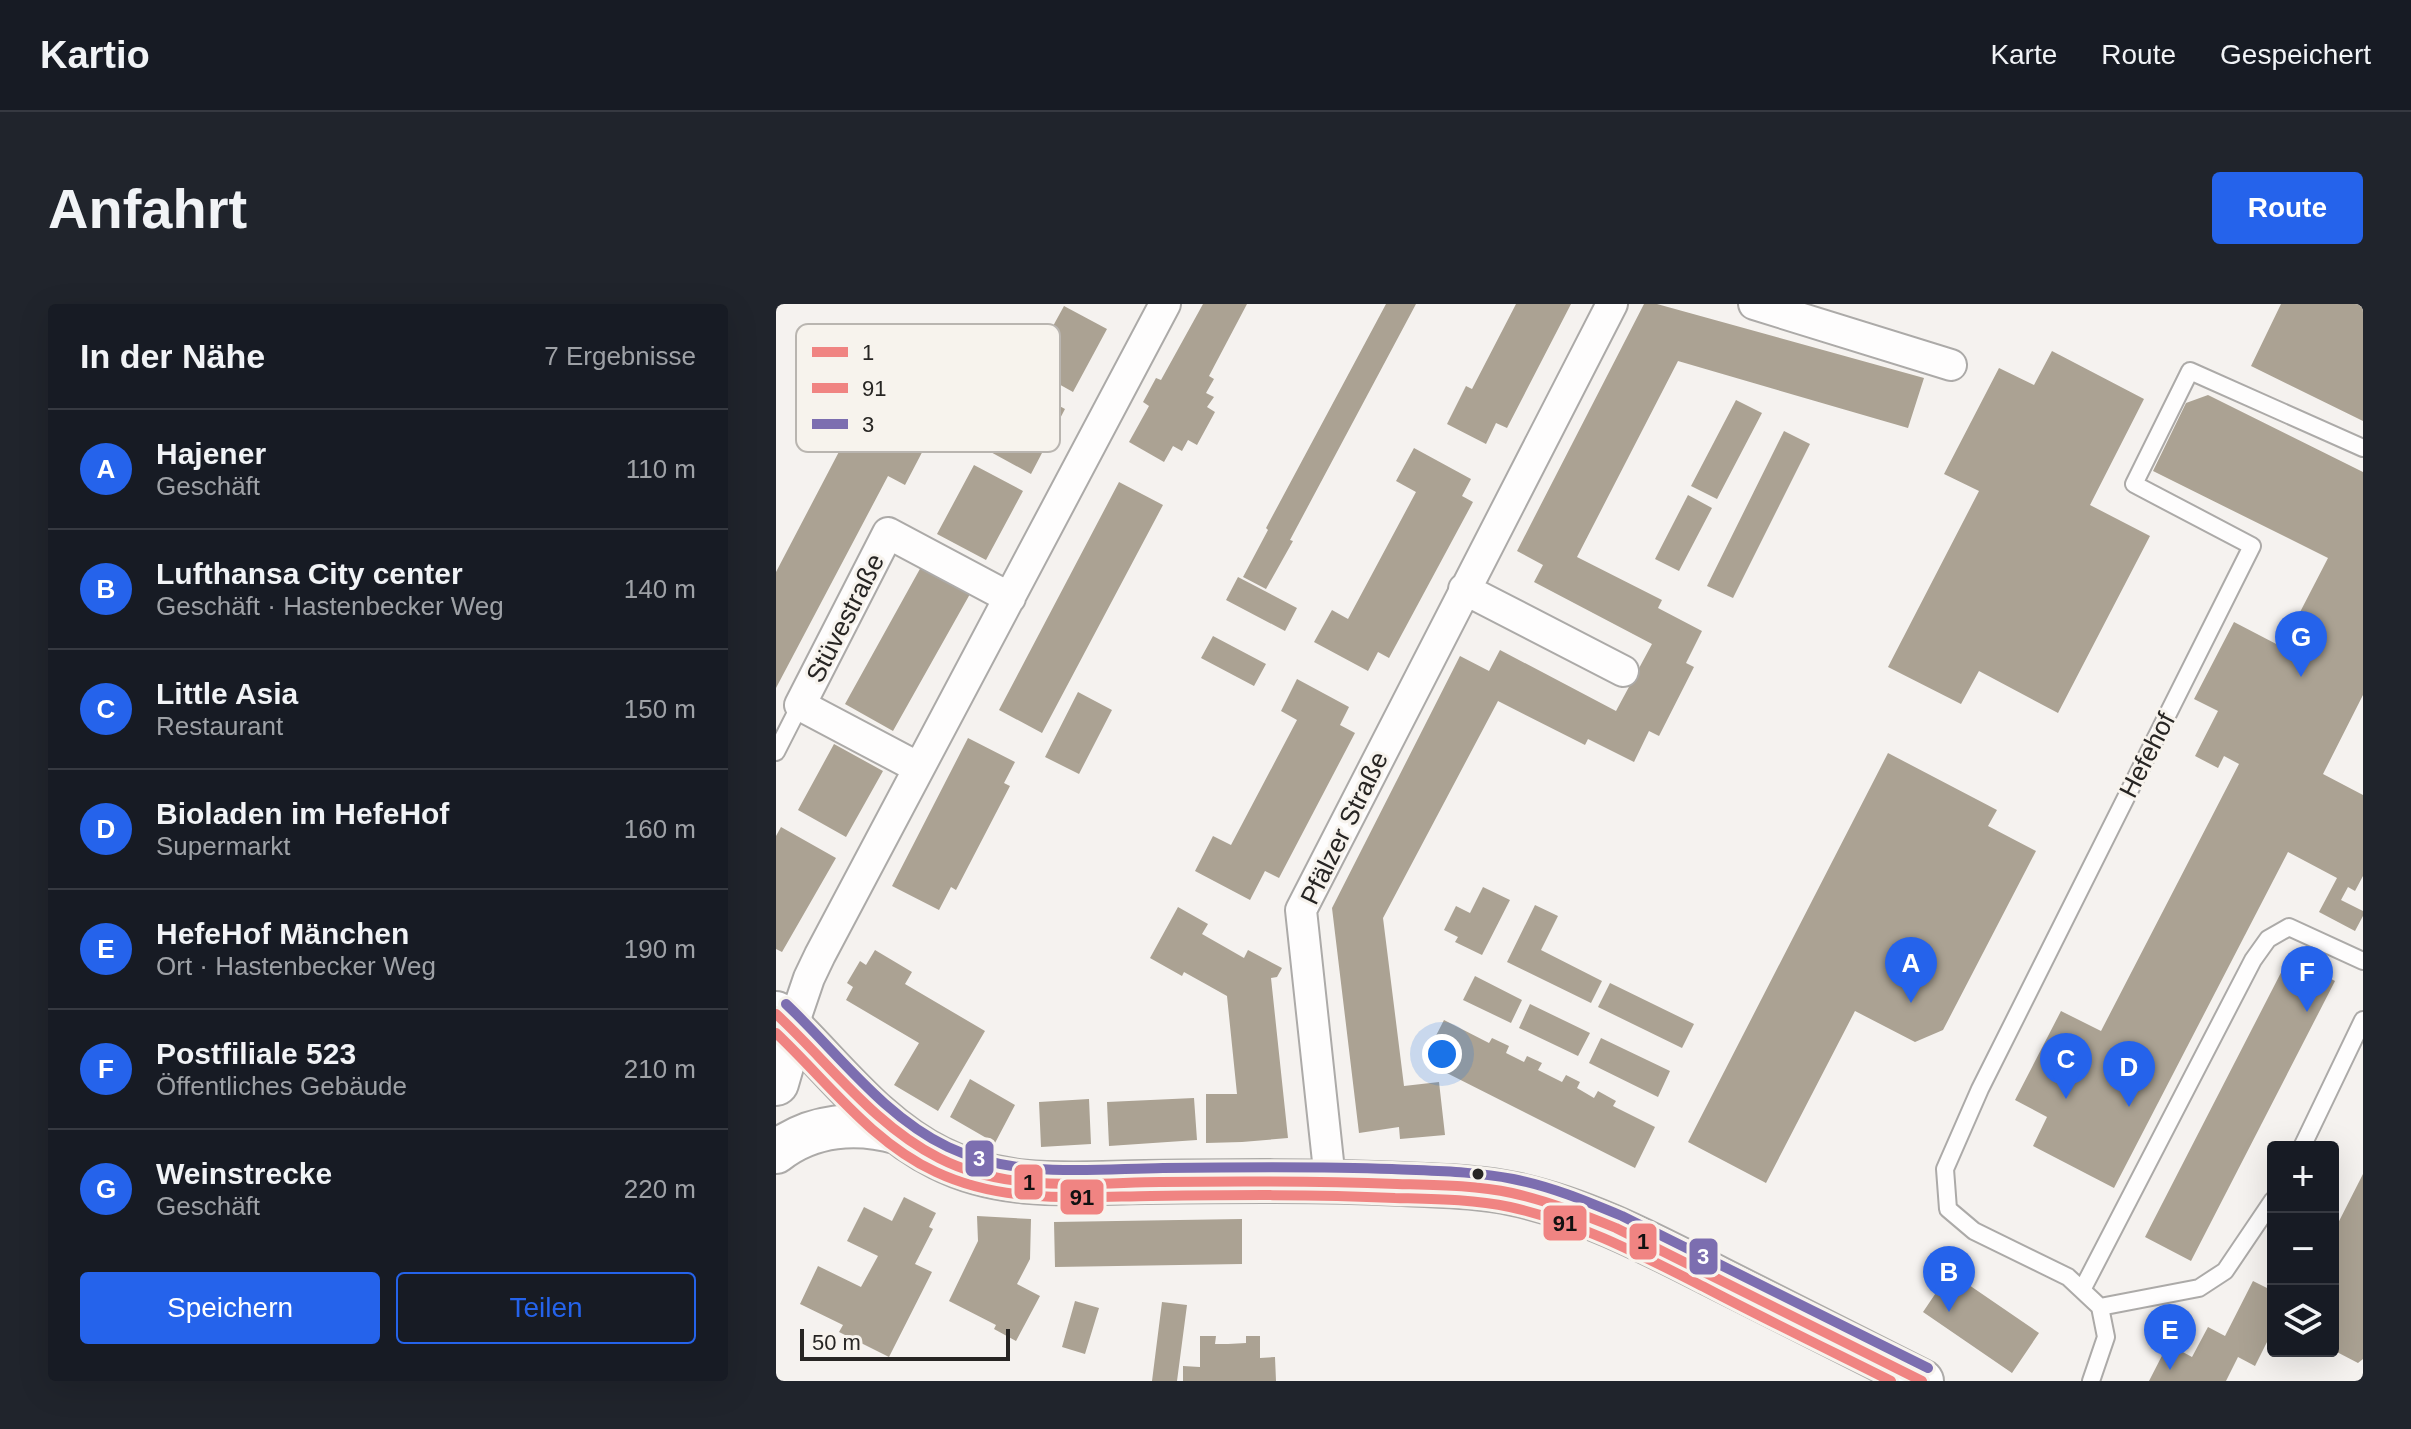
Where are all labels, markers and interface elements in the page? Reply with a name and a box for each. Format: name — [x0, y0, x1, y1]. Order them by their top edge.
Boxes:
text: Kartio — [40, 34, 150, 76]
text: Karte — [1990, 39, 2057, 70]
text: Route — [2101, 39, 2176, 70]
text: Gespeichert — [2220, 39, 2371, 70]
button: Route — [2212, 172, 2363, 244]
text: Anfahrt — [48, 177, 247, 240]
legend — [796, 324, 1060, 452]
text: In der Nähe — [80, 337, 265, 375]
text: 1 — [862, 340, 874, 365]
text: 7 Ergebnisse — [544, 341, 696, 371]
text: 91 — [862, 376, 886, 401]
text: 3 — [862, 412, 874, 437]
text: Hajener — [156, 437, 266, 470]
text: A — [97, 454, 115, 484]
text: 110 m — [626, 454, 696, 484]
text: Geschäft — [156, 471, 260, 501]
street label: Stüvestraße — [800, 549, 890, 687]
text: Lufthansa City center — [156, 557, 463, 590]
text: B — [97, 574, 115, 604]
text: 140 m — [624, 574, 696, 604]
text: Geschäft · Hastenbecker Weg — [156, 591, 504, 621]
pin: G — [2275, 611, 2327, 677]
text: Little Asia — [156, 677, 298, 710]
text: C — [97, 694, 115, 724]
text: 150 m — [624, 694, 696, 724]
street label: Hefehof — [2113, 707, 2181, 802]
text: Restaurant — [156, 711, 283, 741]
street label: Pfälzer Straße — [1294, 747, 1394, 909]
text: Bioladen im HefeHof — [156, 797, 449, 830]
text: D — [97, 814, 115, 844]
text: 160 m — [624, 814, 696, 844]
text: Supermarkt — [156, 831, 290, 861]
text: HefeHof Mänchen — [156, 917, 409, 950]
text: E — [97, 934, 115, 964]
text: 190 m — [624, 934, 696, 964]
pin: A — [1885, 937, 1937, 1003]
pin: F — [2281, 946, 2333, 1012]
text: Ort · Hastenbecker Weg — [156, 951, 436, 981]
pin: C — [2040, 1033, 2092, 1099]
your location — [1422, 1034, 1462, 1074]
text: Postfiliale 523 — [156, 1037, 356, 1070]
pin: D — [2103, 1041, 2155, 1107]
text: F — [98, 1054, 114, 1084]
text: 210 m — [624, 1054, 696, 1084]
text: Öffentliches Gebäude — [156, 1071, 407, 1101]
line badge: 3 — [964, 1139, 995, 1178]
map controls — [2267, 1141, 2339, 1357]
button: + — [2267, 1141, 2339, 1213]
text: 3 — [973, 1146, 985, 1171]
text: Weinstrecke — [156, 1157, 332, 1190]
line badge: 1 — [1013, 1163, 1044, 1201]
unlabelled marker — [1470, 1166, 1486, 1182]
text: 1 — [1023, 1170, 1035, 1195]
text: G — [96, 1174, 116, 1204]
text: 220 m — [624, 1174, 696, 1204]
line badge: 91 — [1059, 1178, 1105, 1216]
text: 91 — [1070, 1185, 1094, 1210]
text: Geschäft — [156, 1191, 260, 1221]
line badge: 91 — [1542, 1204, 1588, 1242]
text: 91 — [1553, 1211, 1577, 1236]
button: − — [2267, 1213, 2339, 1285]
line badge: 1 — [1628, 1222, 1658, 1261]
text: 1 — [1637, 1229, 1649, 1254]
line badge: 3 — [1688, 1237, 1719, 1276]
text: 3 — [1697, 1244, 1709, 1269]
pin: B — [1923, 1246, 1975, 1312]
button: Speichern — [80, 1272, 380, 1344]
button: Teilen — [396, 1272, 696, 1344]
button: layers — [2267, 1285, 2339, 1357]
pin: E — [2144, 1304, 2196, 1370]
scale bar — [800, 1325, 1010, 1361]
text: 50 m — [812, 1330, 861, 1355]

